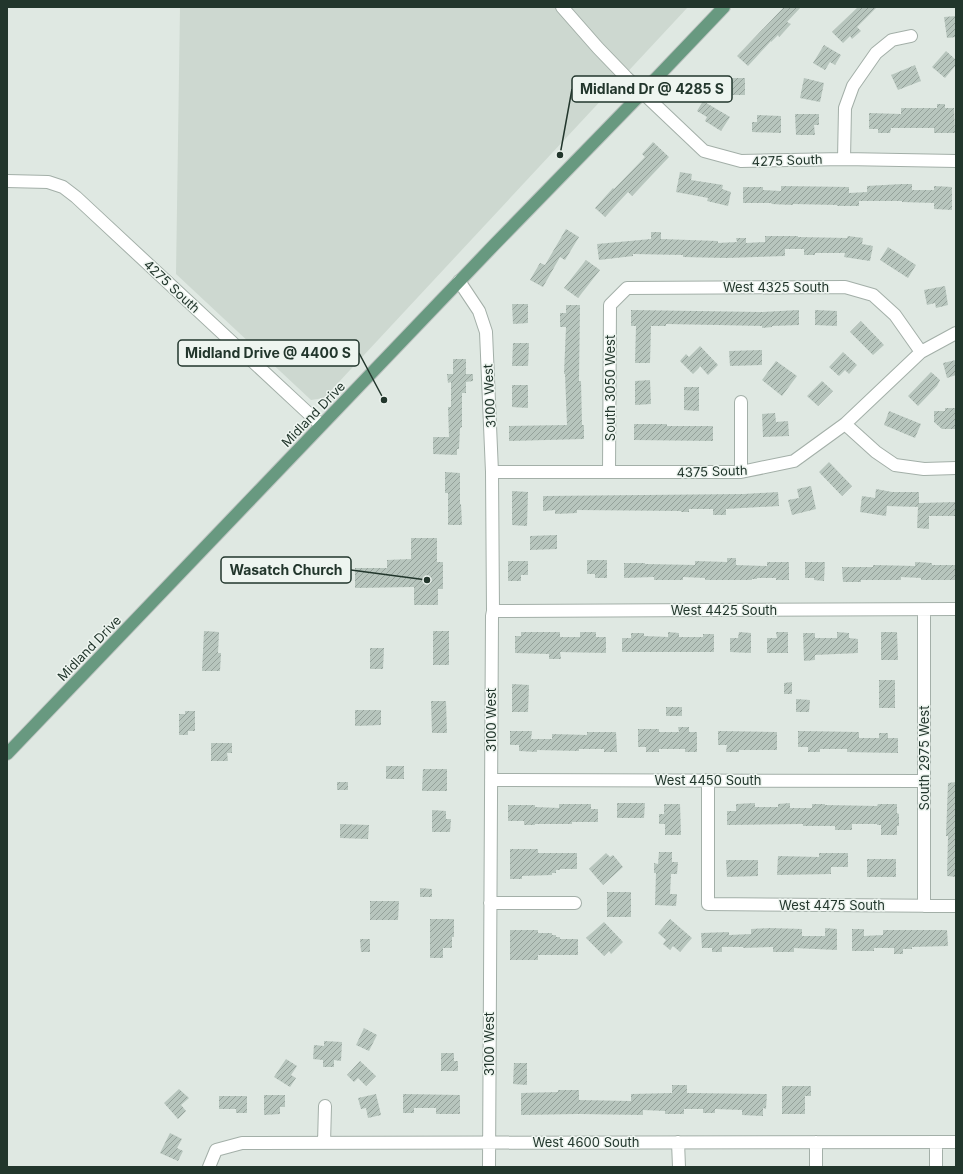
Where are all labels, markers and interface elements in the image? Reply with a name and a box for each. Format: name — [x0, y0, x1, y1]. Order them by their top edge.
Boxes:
callout: Midland Dr @ 4285 S — [572, 76, 732, 102]
text: Midland Dr @ 4285 S — [580, 80, 724, 97]
street label: 4275 South — [751, 151, 823, 169]
street label: 4275 South — [141, 256, 203, 316]
street label: West 4325 South — [723, 279, 829, 295]
street label: South 3050 West — [602, 335, 618, 441]
callout: Midland Drive @ 4400 S — [178, 340, 359, 366]
text: Midland Drive @ 4400 S — [185, 344, 351, 361]
street label: 3100 West — [479, 364, 499, 428]
street label: Midland Drive — [278, 378, 348, 450]
street label: 4375 South — [676, 462, 748, 480]
callout: Wasatch Church — [221, 557, 351, 583]
text: Wasatch Church — [229, 561, 343, 578]
street label: West 4425 South — [671, 602, 777, 618]
street label: Midland Drive — [54, 612, 124, 684]
street label: 3100 West — [483, 688, 499, 752]
street label: South 2975 West — [916, 706, 932, 810]
street label: West 4450 South — [655, 772, 761, 788]
street label: West 4475 South — [779, 897, 885, 913]
street label: 3100 West — [481, 1012, 497, 1076]
street label: West 4600 South — [533, 1134, 639, 1150]

